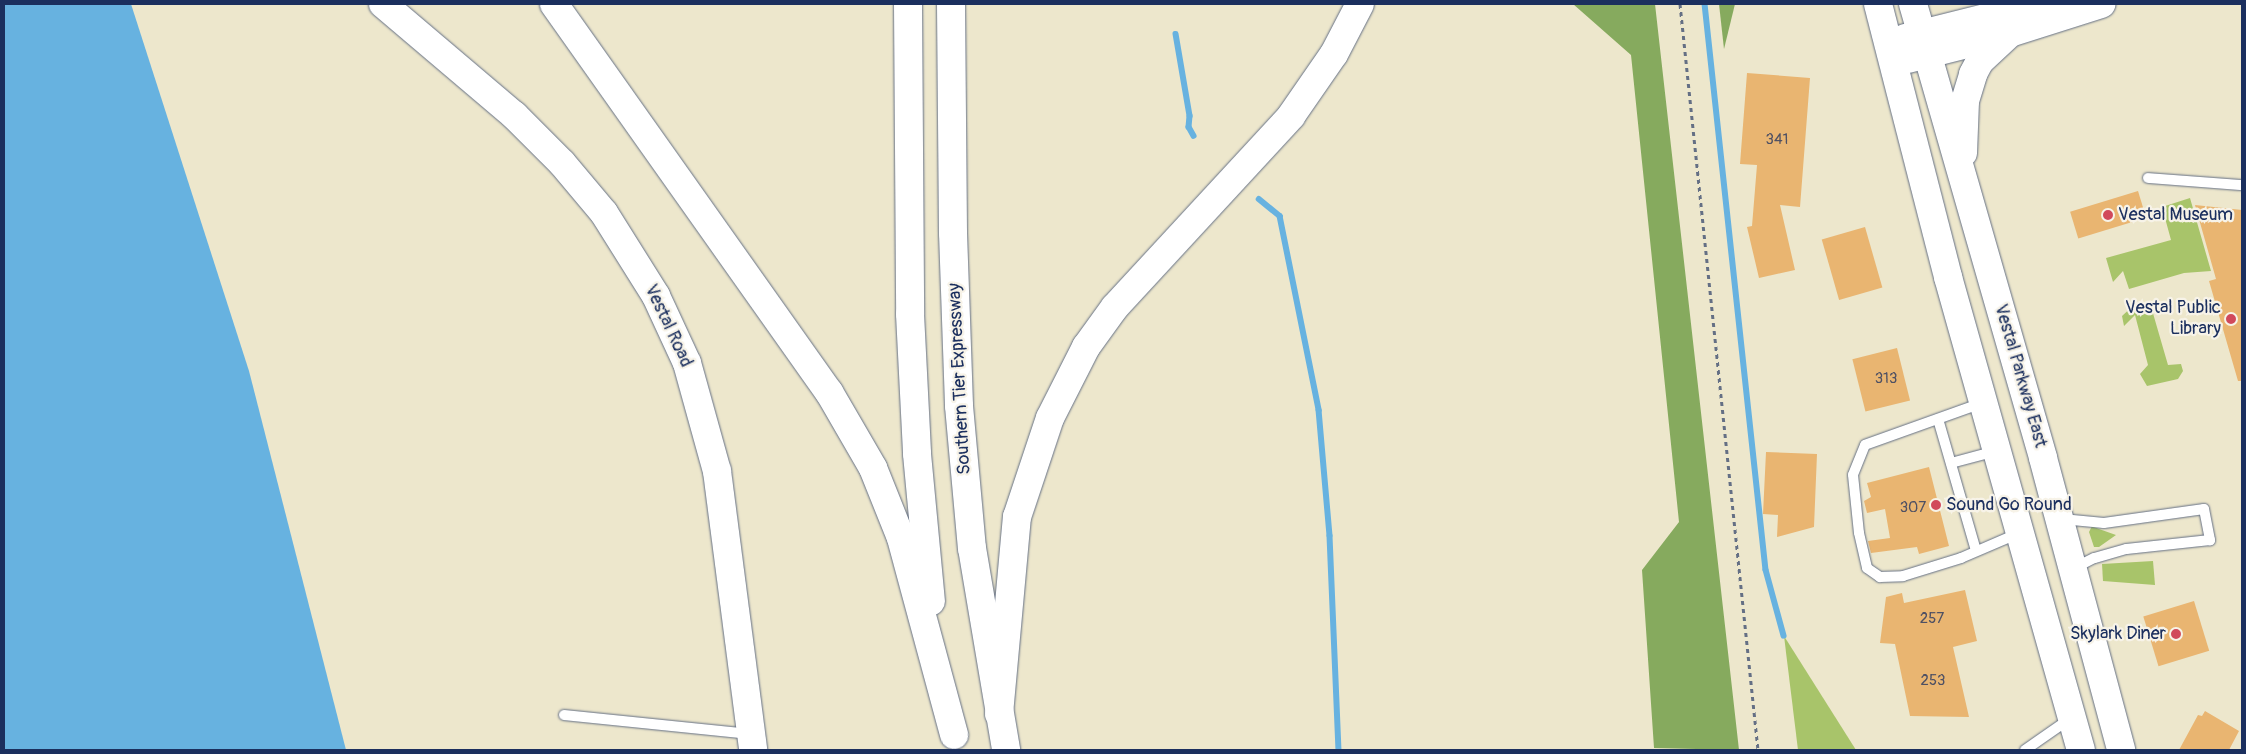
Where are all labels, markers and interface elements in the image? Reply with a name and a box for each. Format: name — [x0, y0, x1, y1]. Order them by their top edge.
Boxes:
house number: 341 — [1766, 131, 1788, 149]
place label: Vestal Museum — [2118, 204, 2233, 226]
marker: Vestal Museum — [2102, 209, 2114, 221]
street label: Vestal Road — [639, 281, 697, 371]
street label: Southern Tier Expressway — [944, 283, 976, 475]
place label: Vestal Public Library — [2125, 298, 2221, 340]
street label: Vestal Parkway East — [1989, 302, 2051, 450]
marker: Vestal Public Library — [2225, 313, 2237, 325]
house number: 313 — [1875, 370, 1897, 388]
place label: Sound Go Round — [1946, 494, 2072, 516]
house number: 307 — [1900, 499, 1926, 517]
marker: Sound Go Round — [1930, 499, 1942, 511]
house number: 257 — [1920, 610, 1944, 628]
place label: Skylark Diner — [2070, 623, 2166, 645]
marker: Skylark Diner — [2170, 628, 2182, 640]
house number: 253 — [1921, 672, 1945, 690]

